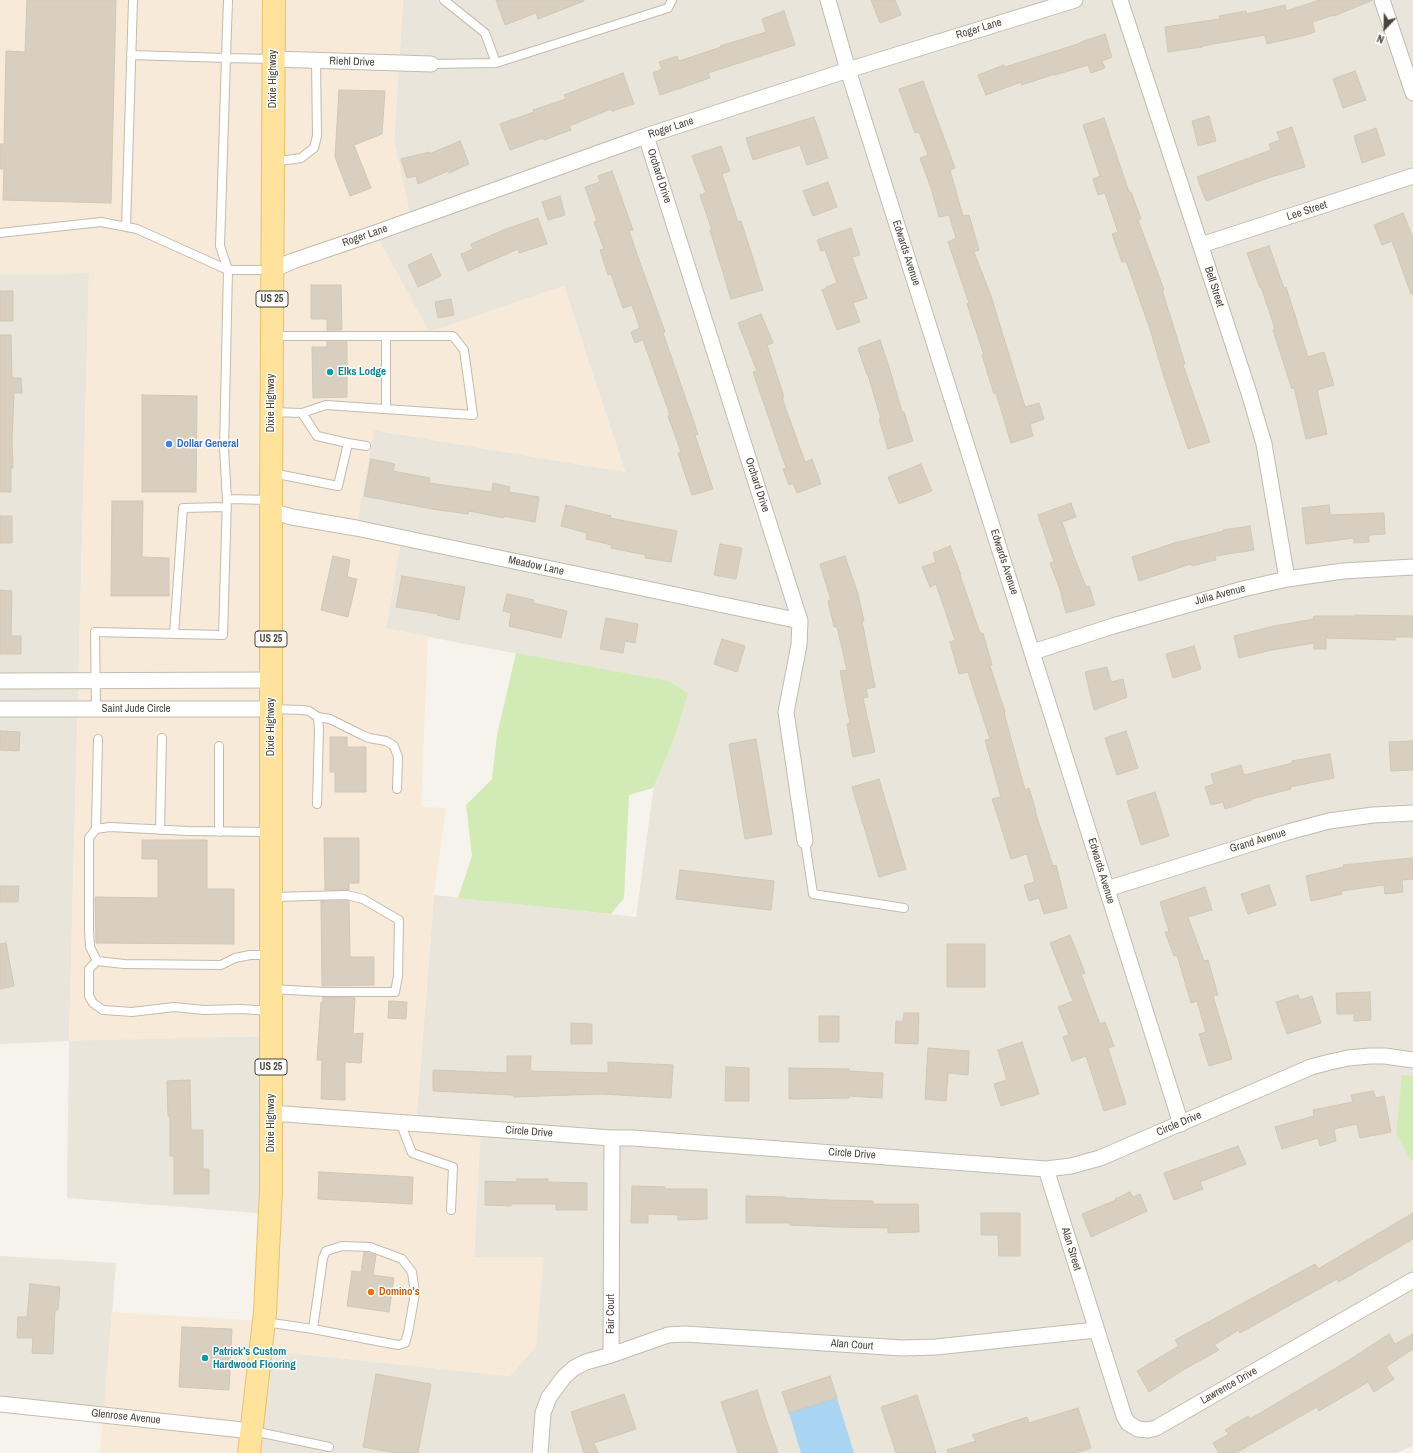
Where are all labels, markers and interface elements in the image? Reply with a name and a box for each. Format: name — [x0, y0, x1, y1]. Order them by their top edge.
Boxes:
north arrow — [1365, 8, 1405, 48]
street label: Roger Lane — [955, 16, 1003, 42]
text: N — [1375, 31, 1386, 47]
street label: Dixie Highway — [266, 50, 280, 108]
street label: Riehl Drive — [329, 55, 375, 69]
street label: Roger Lane — [647, 114, 695, 142]
street label: Orchard Drive — [644, 147, 674, 205]
street label: Lee Street — [1285, 198, 1329, 224]
street label: Edwards Avenue — [889, 219, 923, 287]
street label: Roger Lane — [341, 222, 389, 250]
street label: Bell Street — [1201, 265, 1227, 309]
road number: US 25 — [256, 291, 288, 307]
place label: Elks Lodge — [338, 365, 386, 379]
marker: Elks Lodge — [325, 367, 335, 377]
street label: Dixie Highway — [264, 374, 278, 432]
place label: Dollar General — [177, 437, 239, 451]
marker: Dollar General — [164, 439, 174, 449]
street label: Orchard Drive — [742, 456, 772, 514]
street label: Edwards Avenue — [987, 528, 1021, 596]
street label: Meadow Lane — [507, 554, 565, 578]
street label: Julia Avenue — [1193, 582, 1247, 608]
road number: US 25 — [255, 631, 287, 647]
street label: Dixie Highway — [264, 698, 278, 756]
street label: Saint Jude Circle — [101, 702, 171, 716]
street label: Grand Avenue — [1228, 826, 1288, 856]
street label: Edwards Avenue — [1085, 837, 1117, 905]
road number: US 25 — [255, 1059, 287, 1075]
street label: Dixie Highway — [264, 1094, 278, 1152]
street label: Circle Drive — [1155, 1109, 1203, 1139]
street label: Circle Drive — [505, 1124, 553, 1140]
street label: Circle Drive — [828, 1146, 876, 1162]
street label: Alan Street — [1058, 1226, 1084, 1272]
place label: Domino's — [379, 1285, 420, 1299]
marker: Domino's — [366, 1287, 376, 1297]
street label: Fair Court — [604, 1294, 618, 1334]
street label: Alan Court — [830, 1337, 874, 1353]
place label: Patrick’s Custom Hardwood Flooring — [213, 1345, 296, 1371]
marker: Patrick’s Custom Hardwood Flooring — [200, 1353, 210, 1363]
street label: Lawrence Drive — [1198, 1364, 1260, 1408]
street label: Glenrose Avenue — [91, 1407, 161, 1427]

